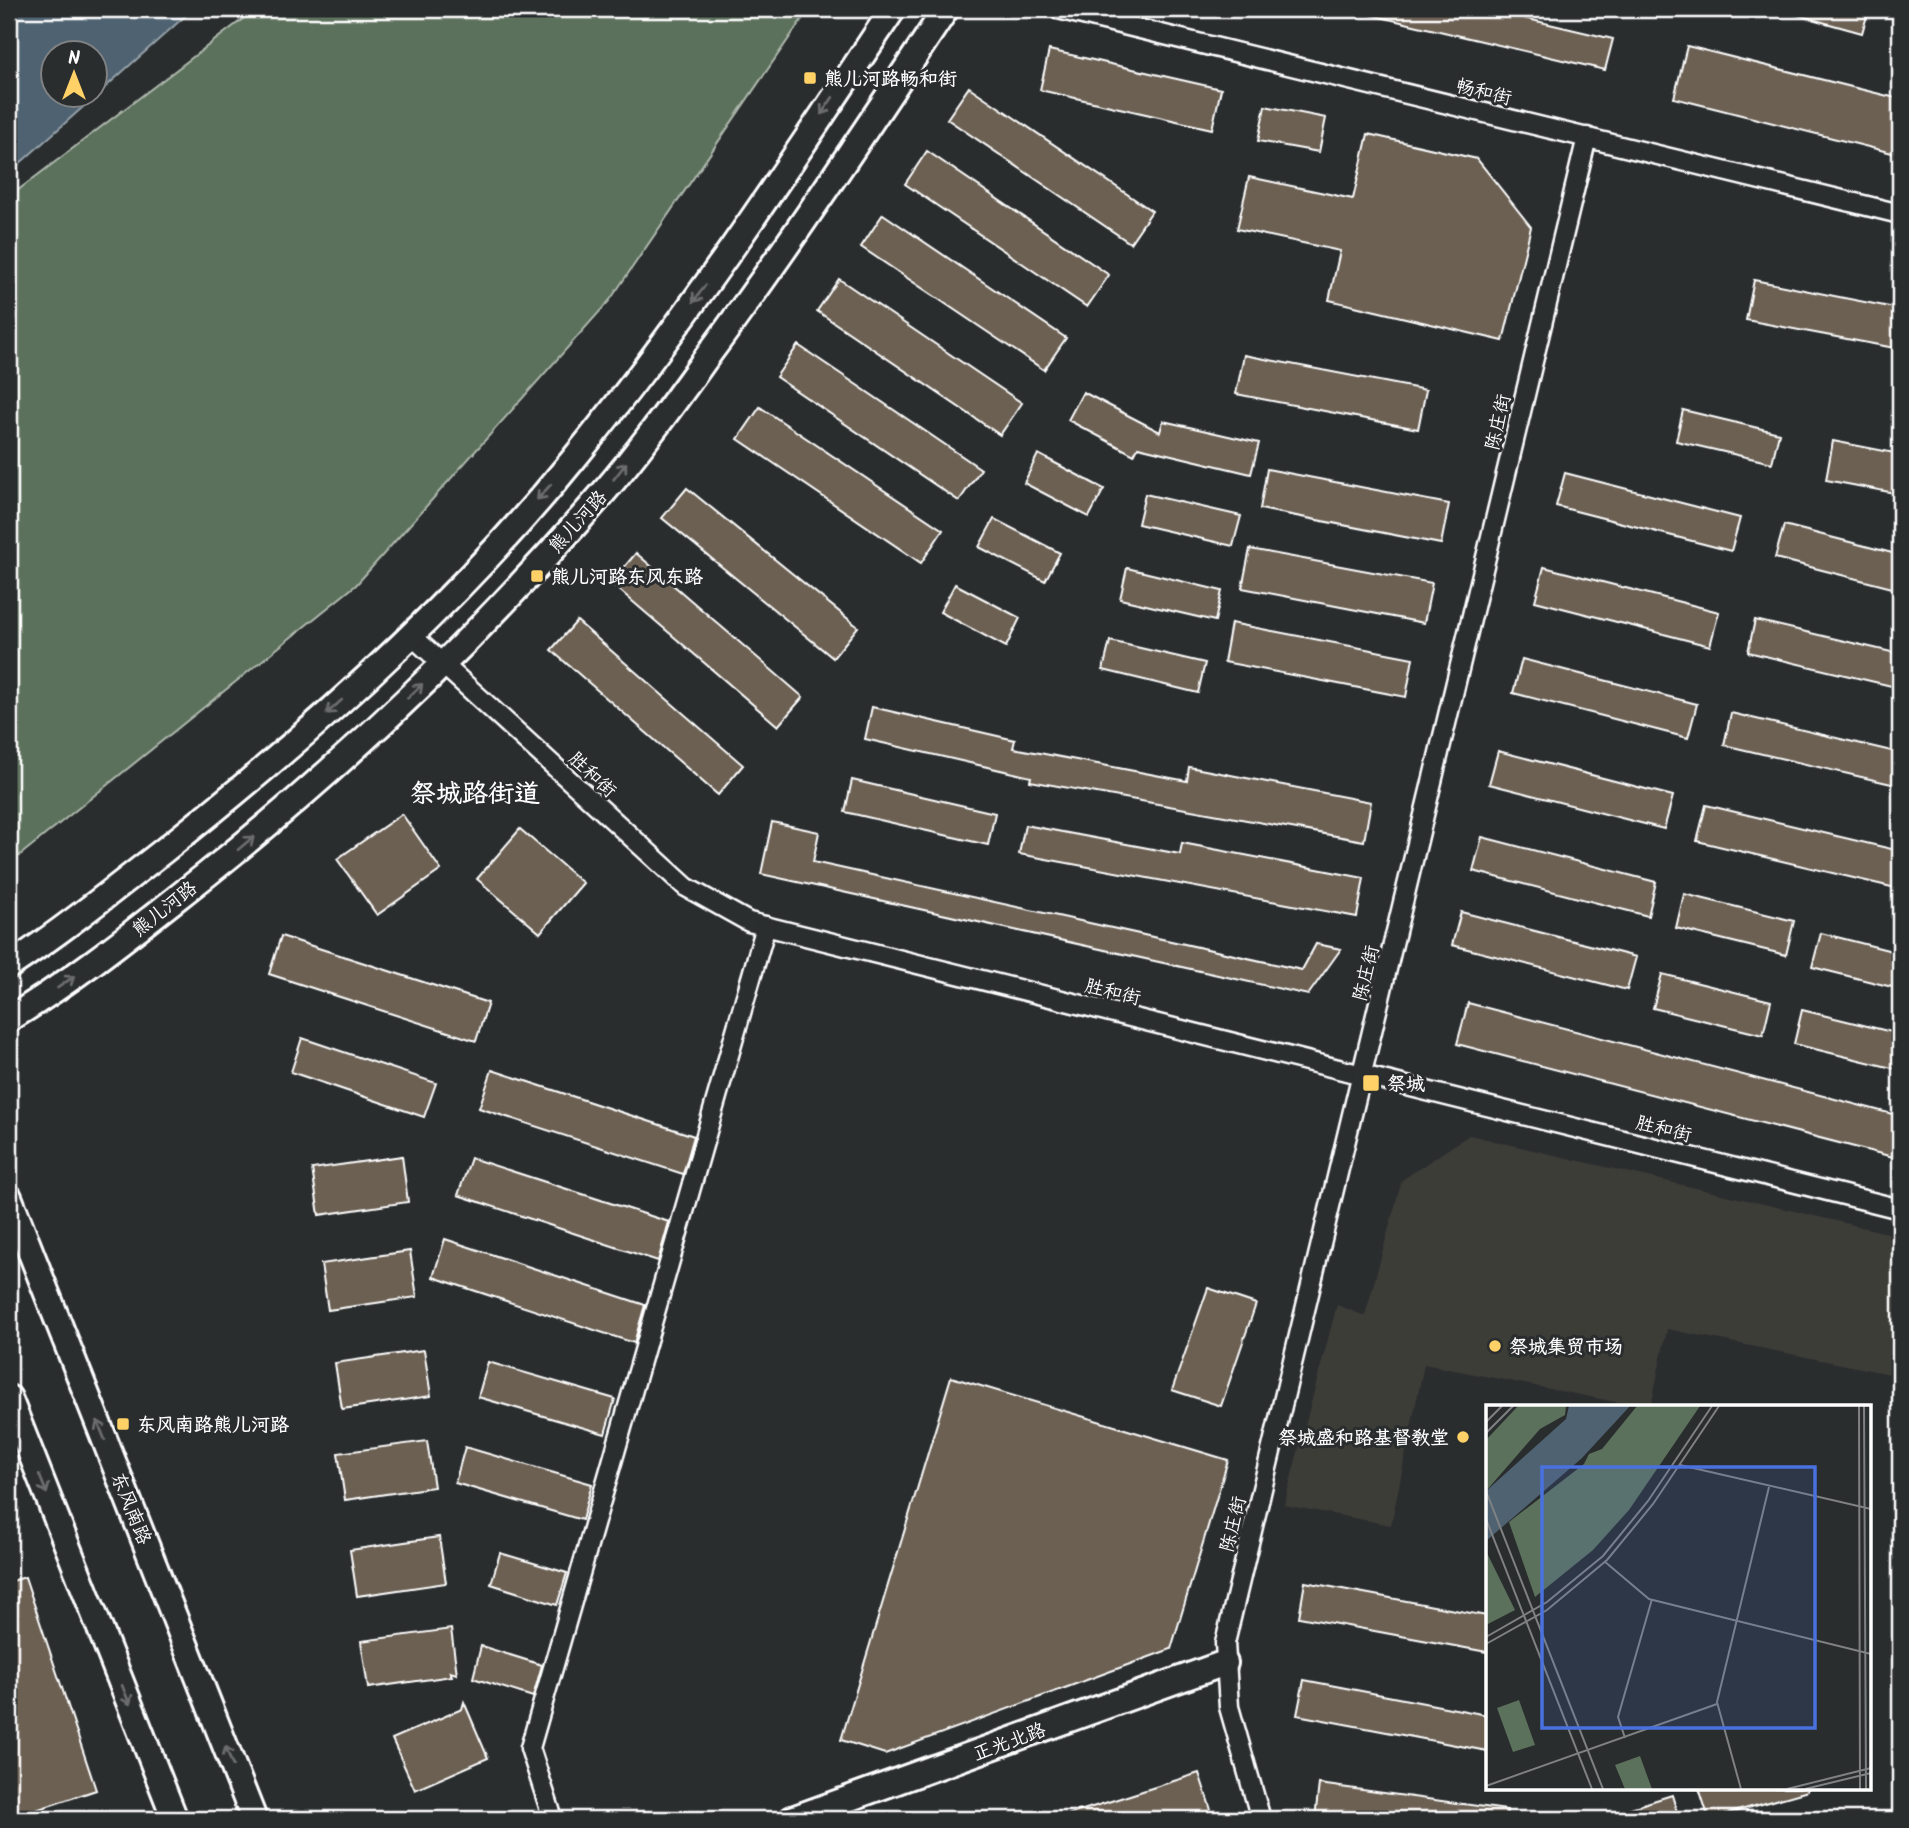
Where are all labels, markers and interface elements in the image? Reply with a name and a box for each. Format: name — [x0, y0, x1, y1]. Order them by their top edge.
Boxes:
north arrow — [38, 38, 108, 108]
text: N — [68, 44, 80, 74]
place label: 熊儿河路畅和街 — [824, 65, 957, 95]
marker: 熊儿河路畅和街 — [802, 70, 818, 86]
street label: 畅和街 — [1452, 71, 1515, 114]
one-way arrow — [820, 96, 834, 115]
one-way arrow — [692, 284, 706, 303]
street label: 陈庄街 — [1478, 391, 1520, 454]
one-way arrow — [613, 462, 628, 480]
one-way arrow — [536, 483, 552, 501]
street label: 熊儿河路 — [542, 484, 615, 561]
place label: 熊儿河路东风东路 — [551, 563, 703, 593]
marker: 熊儿河路东风东路 — [529, 568, 545, 584]
one-way arrow — [406, 683, 424, 700]
one-way arrow — [326, 699, 343, 716]
street label: 胜和街 — [561, 745, 623, 806]
district label: 祭城路街道 — [410, 774, 540, 816]
one-way arrow — [236, 835, 254, 850]
street label: 熊儿河路 — [126, 874, 204, 945]
street label: 陈庄街 — [1345, 942, 1388, 1005]
street label: 胜和街 — [1081, 971, 1144, 1014]
one-way arrow — [56, 975, 75, 989]
place label: 祭城 — [1387, 1070, 1425, 1100]
marker: 祭城 — [1361, 1073, 1381, 1093]
street label: 胜和街 — [1632, 1108, 1695, 1151]
place label: 祭城集贸市场 — [1509, 1333, 1623, 1363]
marker: 祭城集贸市场 — [1487, 1338, 1503, 1354]
inset map — [1486, 1405, 1870, 1790]
place label: 东风南路熊儿河路 — [137, 1411, 289, 1441]
marker: 东风南路熊儿河路 — [115, 1416, 131, 1432]
one-way arrow — [93, 1420, 106, 1441]
place label: 祭城盛和路基督教堂 — [1278, 1424, 1449, 1454]
marker: 祭城盛和路基督教堂 — [1455, 1429, 1471, 1445]
street label: 东风南路 — [102, 1468, 158, 1550]
one-way arrow — [37, 1472, 50, 1494]
street label: 陈庄街 — [1212, 1493, 1255, 1556]
one-way arrow — [121, 1684, 134, 1706]
street label: 正光北路 — [969, 1716, 1051, 1770]
one-way arrow — [221, 1745, 234, 1767]

